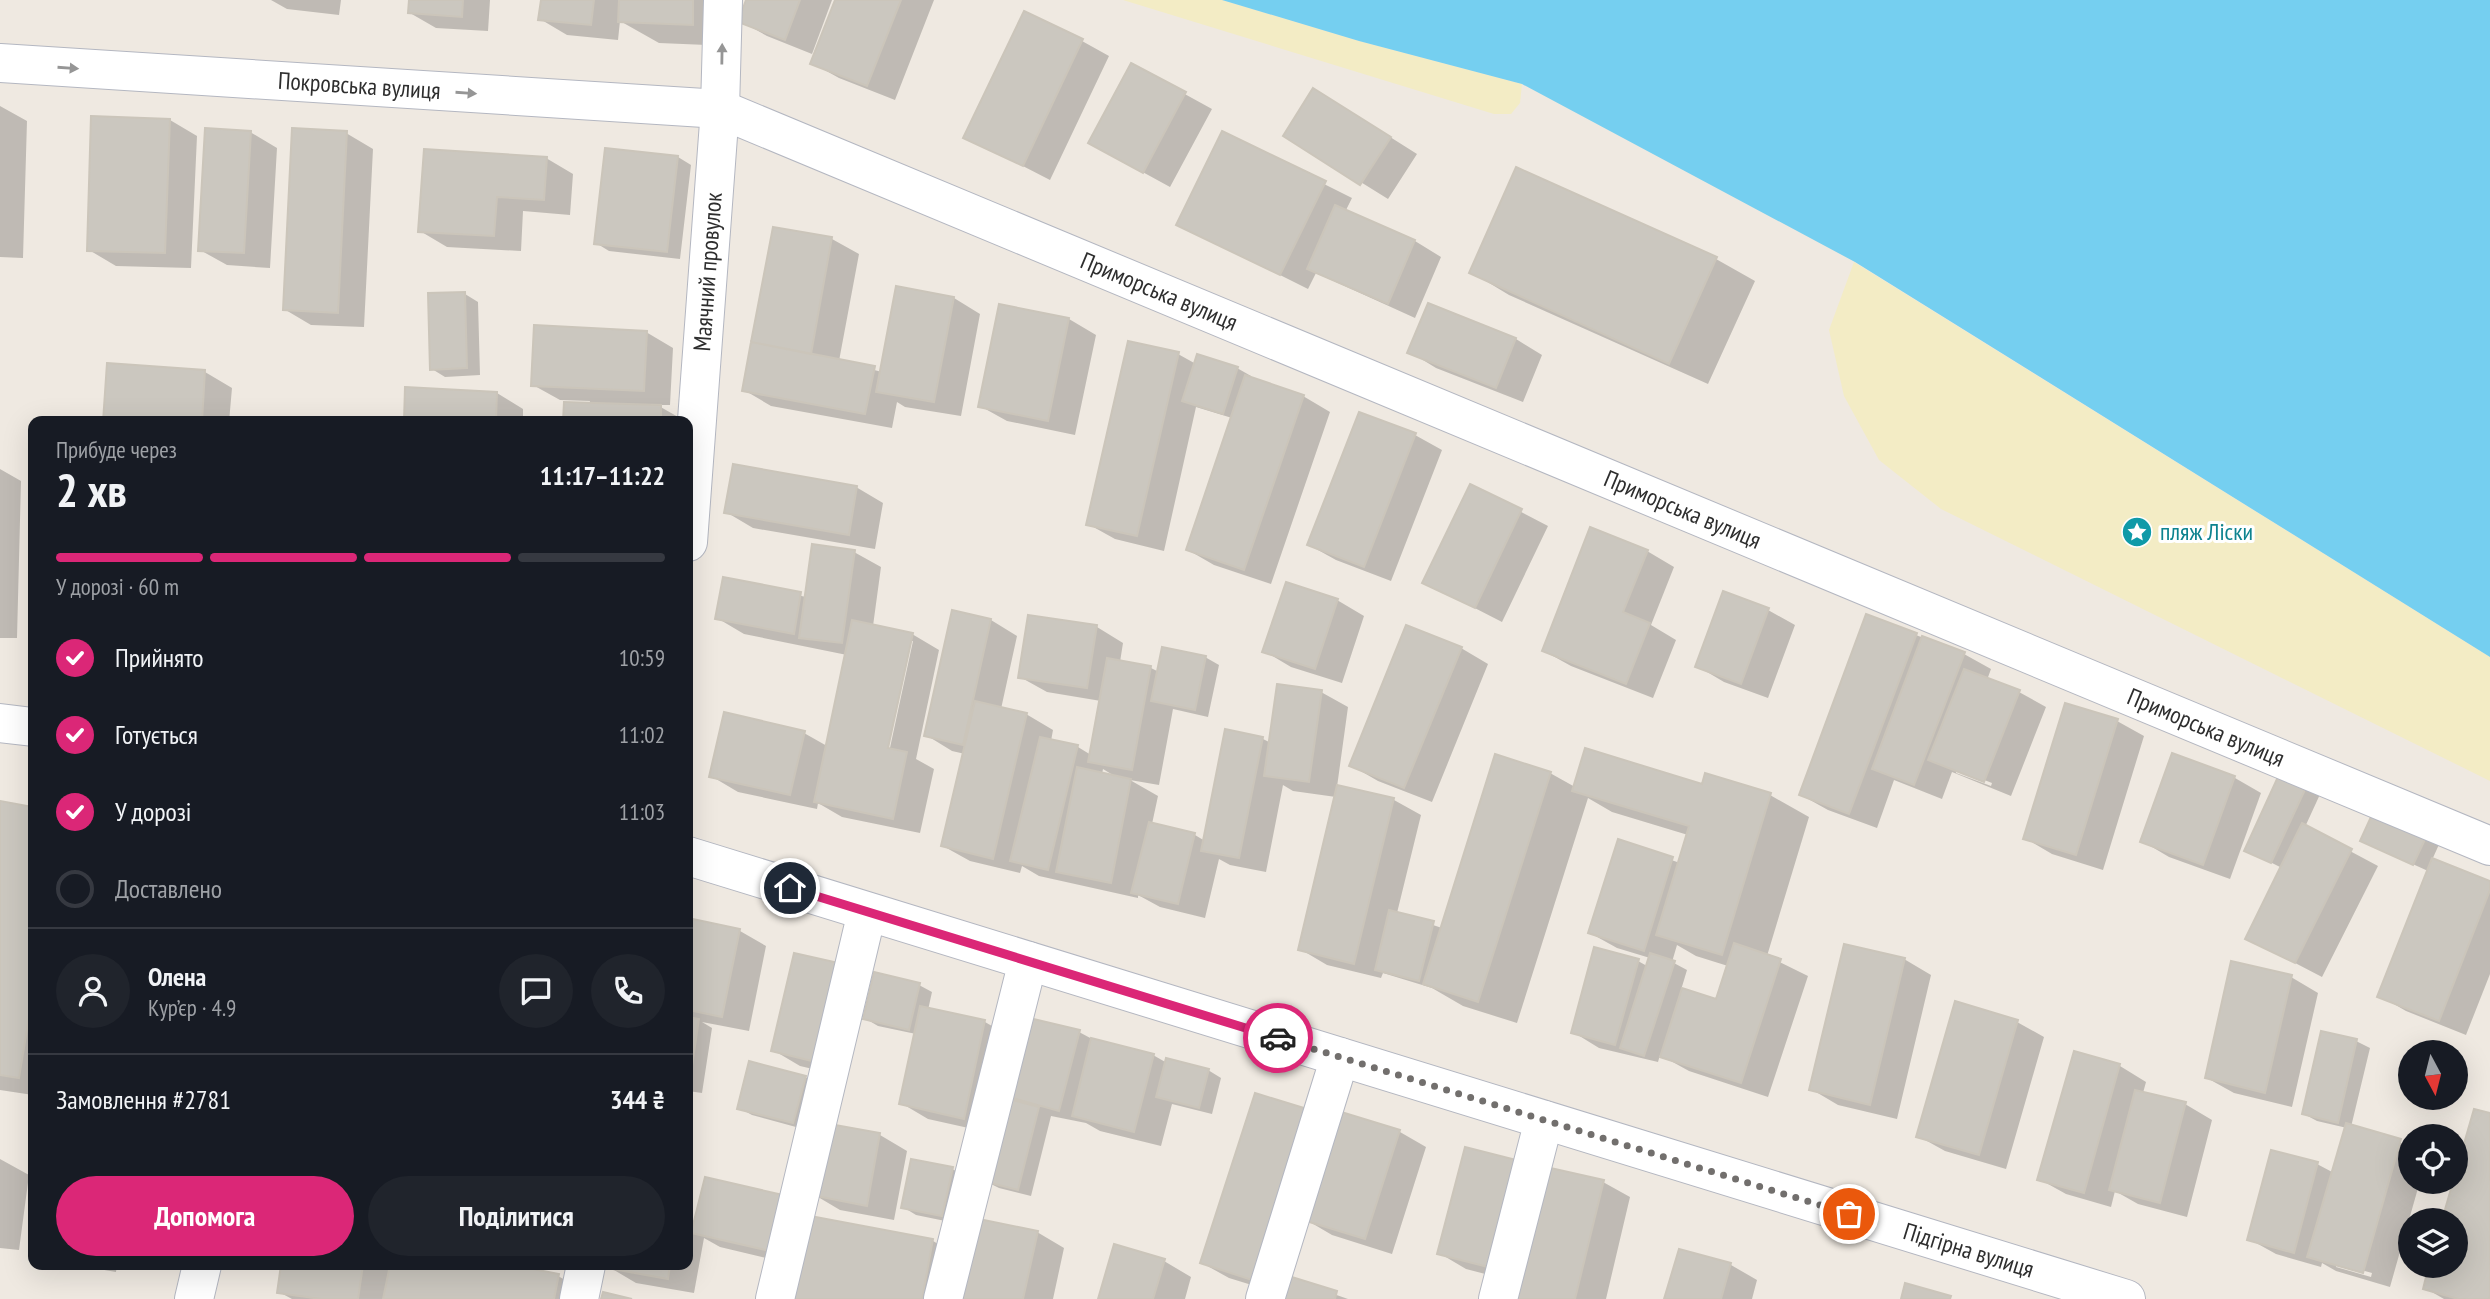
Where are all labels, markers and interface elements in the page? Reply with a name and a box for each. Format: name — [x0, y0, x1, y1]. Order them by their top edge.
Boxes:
one-way arrow — [716, 43, 727, 65]
one-way arrow — [57, 62, 79, 73]
street label: Покровська вулиця — [277, 65, 442, 106]
one-way arrow — [456, 88, 478, 99]
street label: Маячний провулок — [686, 190, 729, 352]
street label: Приморська вулиця — [1076, 245, 1242, 338]
text: Прибуде через — [56, 435, 177, 464]
text: 11:17–11:22 — [540, 459, 665, 492]
text: 2 хв — [56, 460, 127, 520]
street label: Приморська вулиця — [1599, 463, 1766, 556]
place icon: пляж Ліски — [2120, 515, 2154, 549]
place label: пляж Ліски — [2160, 516, 2253, 547]
text: У дорозі · 60 m — [56, 572, 179, 601]
icon: check — [56, 639, 94, 677]
text: Прийнято — [115, 641, 203, 674]
text: 10:59 — [619, 643, 665, 672]
street label: Приморська вулиця — [2123, 681, 2289, 774]
icon: check — [56, 716, 94, 754]
text: Готується — [115, 718, 198, 751]
text: 11:02 — [619, 720, 665, 749]
icon: check — [56, 793, 94, 831]
text: У дорозі — [115, 795, 192, 828]
text: 11:03 — [619, 797, 665, 826]
pin — [760, 858, 820, 918]
icon: home — [771, 869, 809, 907]
text: Доставлено — [115, 872, 222, 905]
button: person — [56, 954, 130, 1028]
button: chat — [499, 954, 573, 1028]
button: phone — [591, 954, 665, 1028]
text: Олена — [148, 960, 206, 993]
text: Кур’єр · 4.9 — [148, 993, 236, 1022]
courier — [1243, 1003, 1313, 1073]
icon: car — [1259, 1019, 1297, 1057]
north arrow — [2398, 1040, 2468, 1110]
map controls — [2398, 1040, 2468, 1278]
text: Замовлення #2781 — [56, 1083, 231, 1116]
text: 344 ₴ — [610, 1083, 665, 1116]
button: locate — [2398, 1124, 2468, 1194]
button: Допомога — [56, 1176, 354, 1256]
button: Поділитися — [368, 1176, 665, 1256]
pin — [1819, 1184, 1879, 1244]
icon: bag — [1830, 1195, 1868, 1233]
button: layers — [2398, 1208, 2468, 1278]
street label: Підгірна вулиця — [1900, 1215, 2038, 1285]

